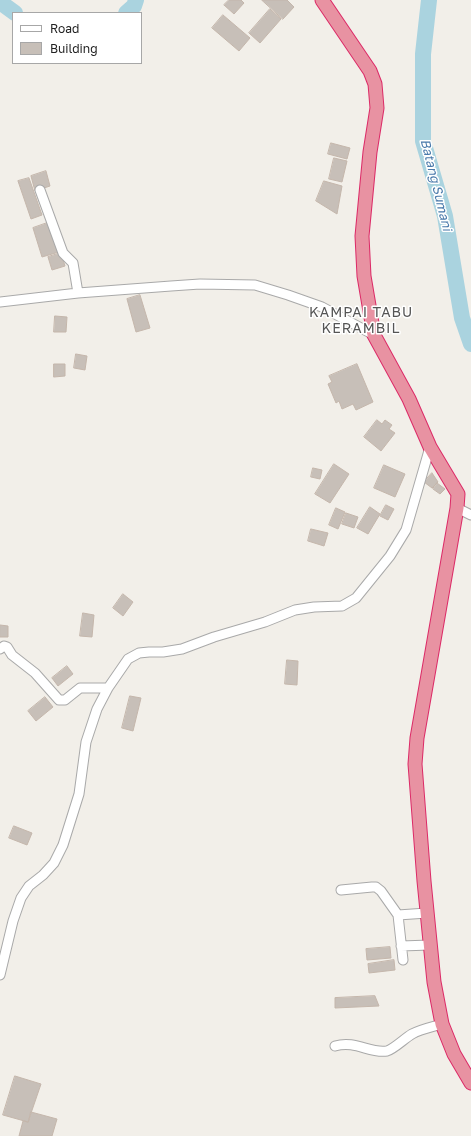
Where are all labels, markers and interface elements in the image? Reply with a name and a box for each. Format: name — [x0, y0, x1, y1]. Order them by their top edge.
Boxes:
legend — [12, 12, 142, 64]
text: Road — [50, 21, 79, 36]
text: Building — [50, 41, 98, 56]
water label: Batang Sumani — [417, 137, 455, 233]
district label: KAMPAI TABU KERAMBIL — [309, 305, 413, 338]

